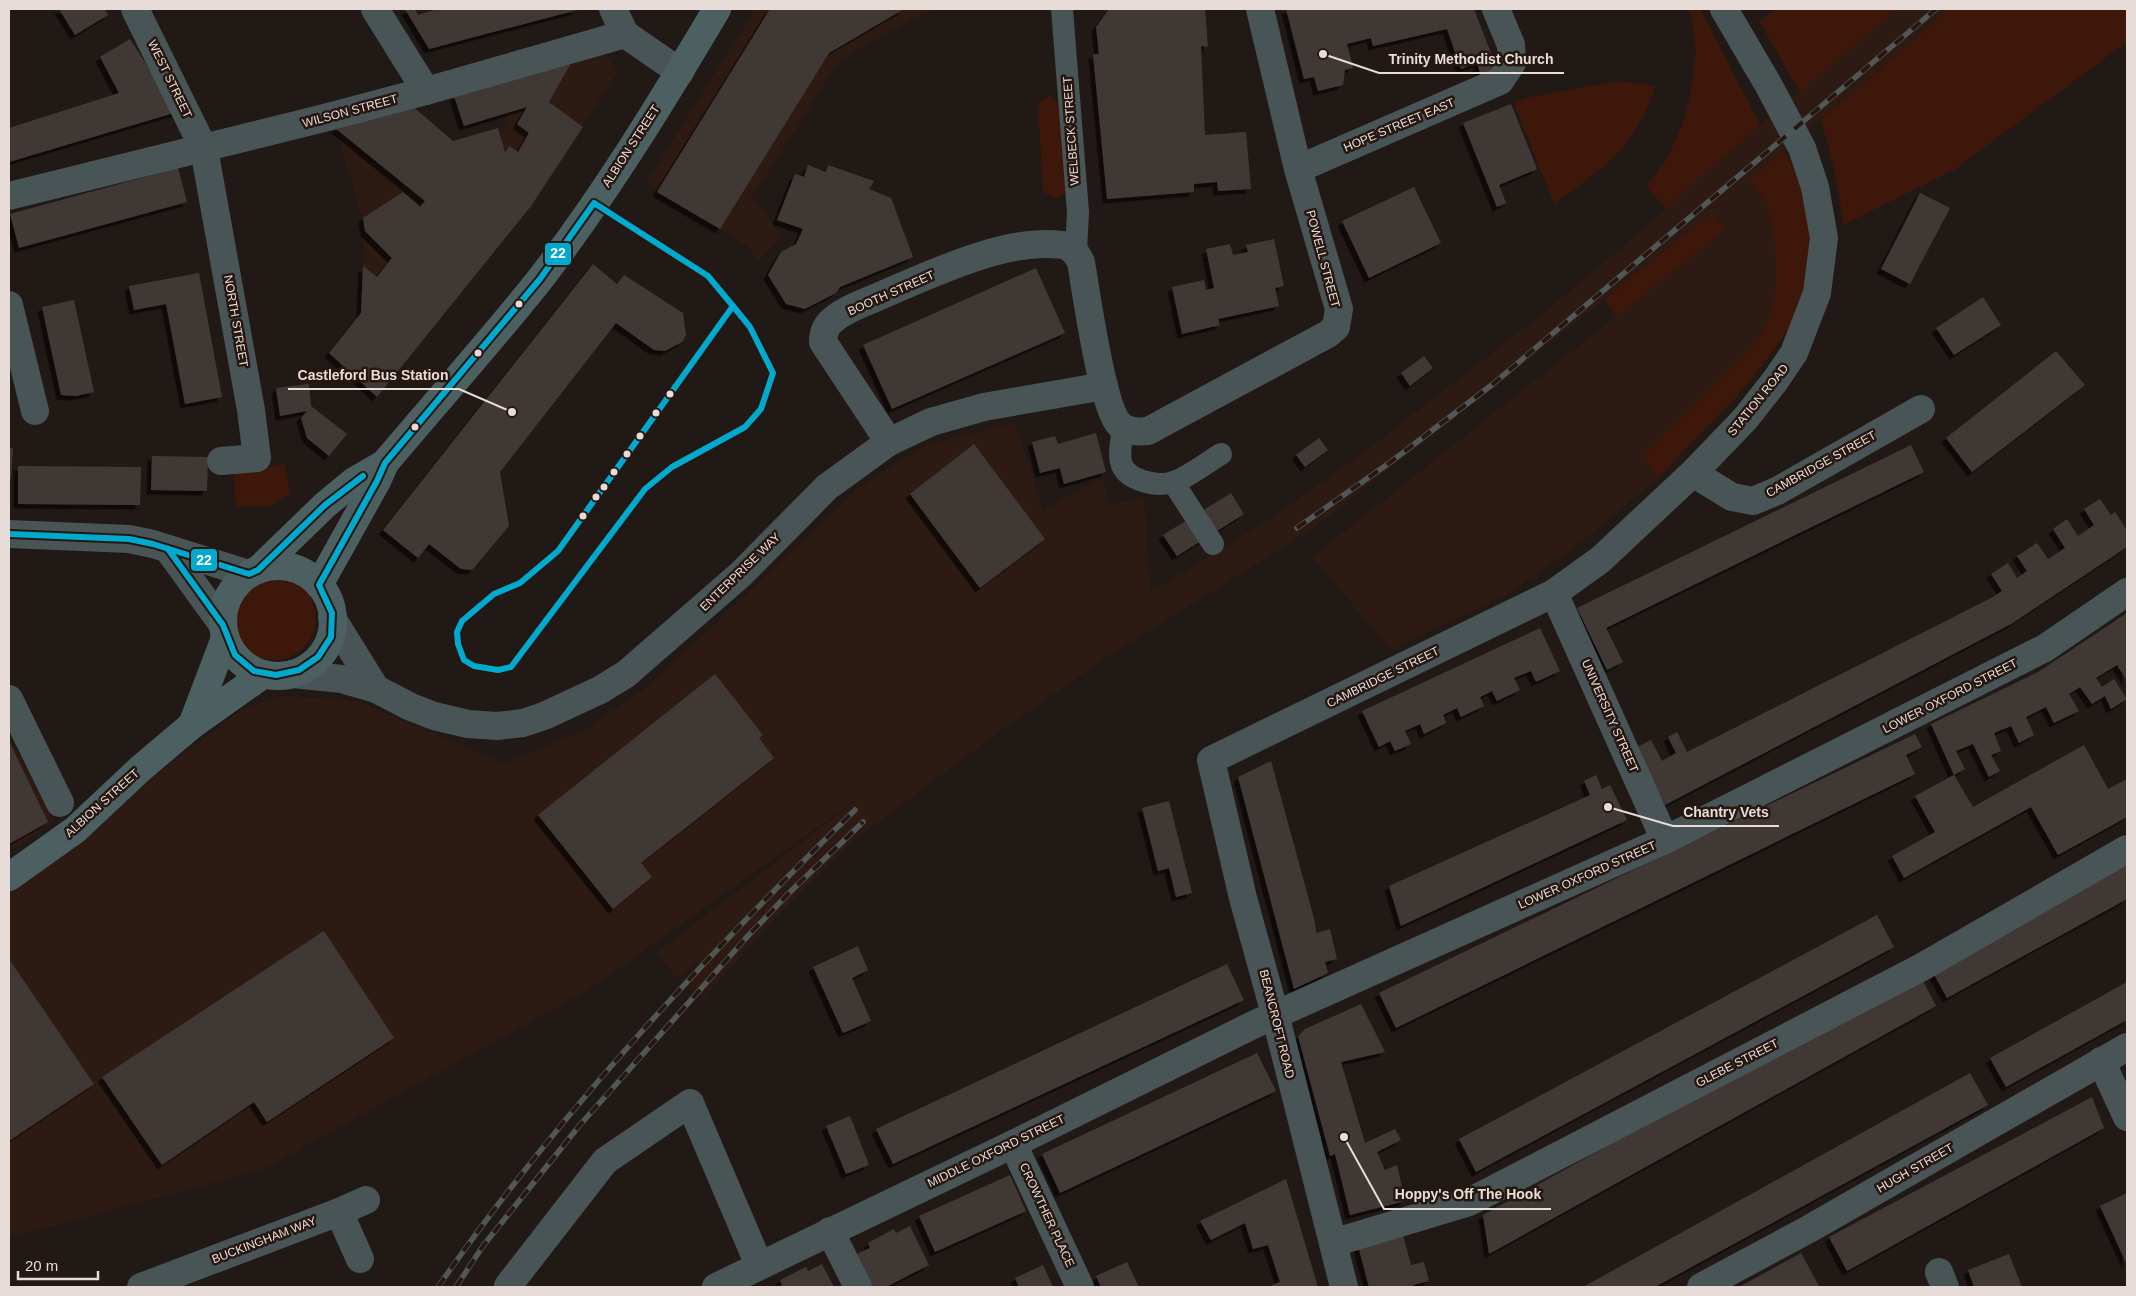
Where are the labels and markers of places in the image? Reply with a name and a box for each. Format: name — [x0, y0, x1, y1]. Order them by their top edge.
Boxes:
callout: Trinity Methodist Church — [1379, 44, 1564, 73]
unlabelled marker — [514, 299, 524, 309]
unlabelled marker — [473, 348, 483, 358]
callout: Castleford Bus Station — [288, 360, 459, 389]
unlabelled marker — [665, 389, 675, 399]
unlabelled marker — [651, 408, 661, 418]
unlabelled marker — [410, 422, 420, 432]
unlabelled marker — [635, 431, 645, 441]
unlabelled marker — [622, 449, 632, 459]
unlabelled marker — [609, 467, 619, 477]
unlabelled marker — [599, 482, 609, 492]
unlabelled marker — [591, 492, 601, 502]
unlabelled marker — [578, 511, 588, 521]
callout: Chantry Vets — [1673, 797, 1779, 826]
callout: Hoppy's Off The Hook — [1384, 1180, 1551, 1209]

